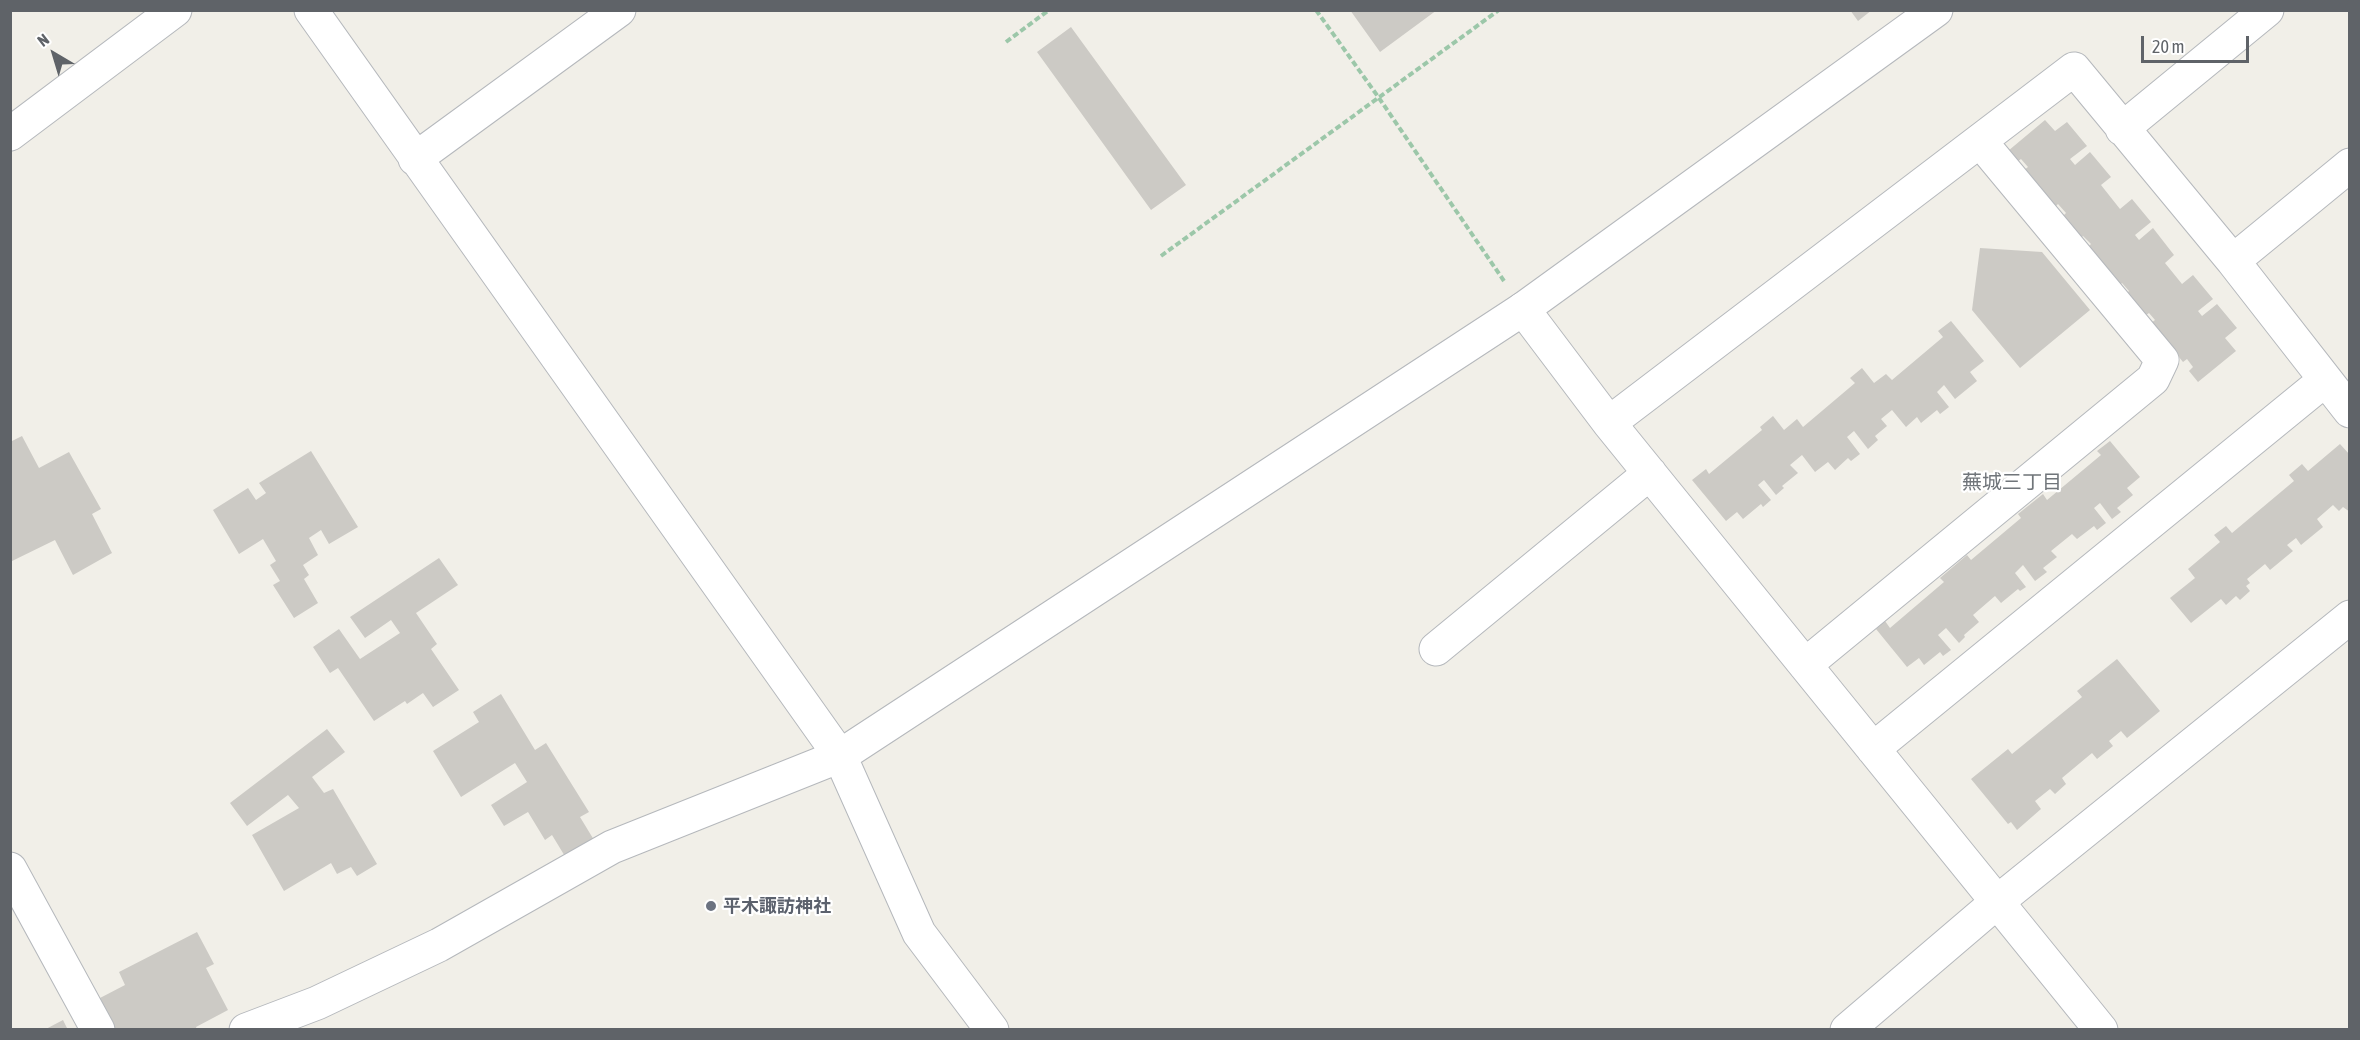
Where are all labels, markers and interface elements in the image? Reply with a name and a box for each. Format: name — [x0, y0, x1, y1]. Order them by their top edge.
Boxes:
north arrow — [24, 24, 84, 84]
scale bar — [2144, 24, 2252, 62]
text: N — [34, 30, 52, 50]
text: 20 m — [2152, 36, 2184, 57]
district label: 蕪城三丁目 — [1962, 471, 2062, 495]
place label: 平木諏訪神社 — [723, 895, 831, 917]
marker: 平木諏訪神社 — [704, 899, 718, 913]

